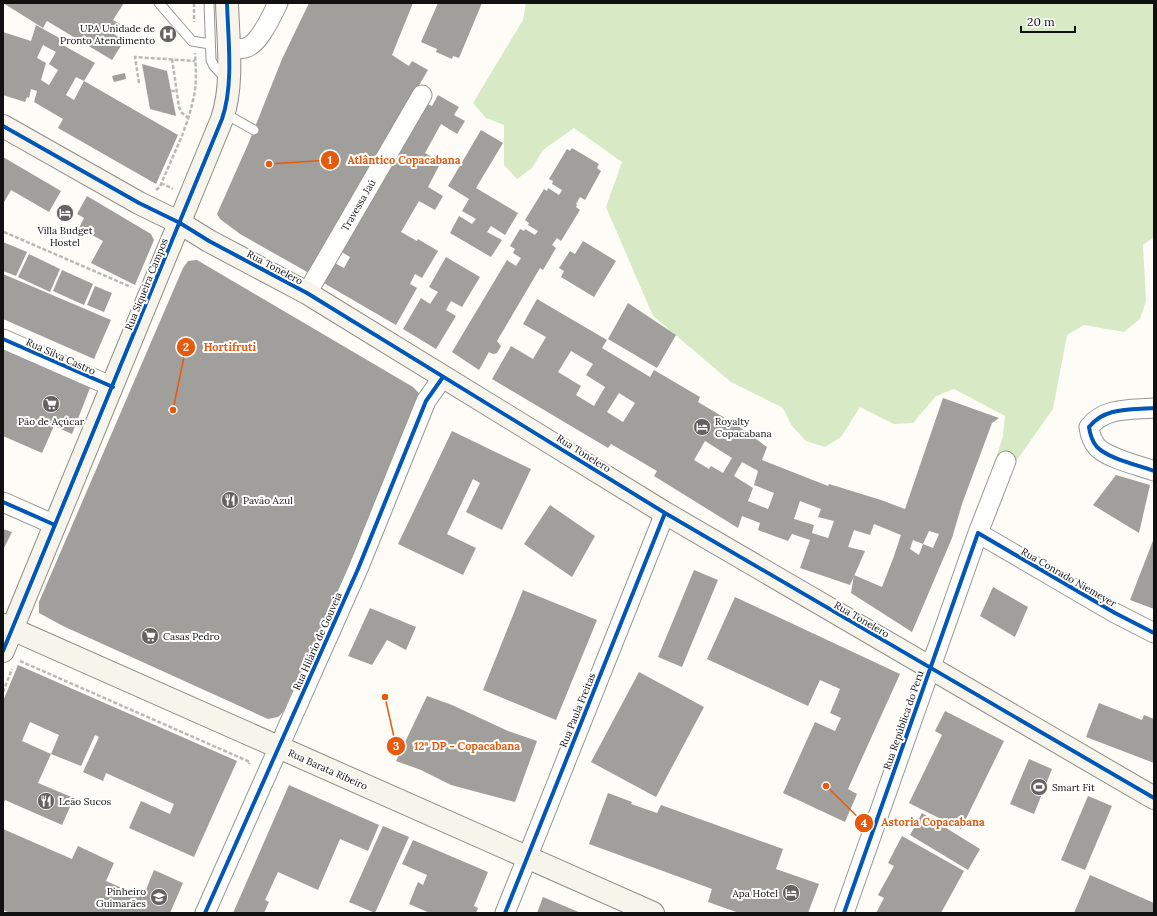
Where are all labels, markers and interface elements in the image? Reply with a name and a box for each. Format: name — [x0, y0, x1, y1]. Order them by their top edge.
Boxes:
scale bar — [1021, 8, 1075, 34]
text: 20 m — [1027, 14, 1055, 29]
place label: UPA Unidade de Pronto Atendimento — [60, 22, 156, 47]
hospital icon: UPA Unidade de Pronto Atendimento — [158, 24, 178, 44]
callout: Atlântico Copacabana — [320, 148, 469, 171]
text: 1 — [328, 152, 333, 167]
text: Atlântico Copacabana — [347, 153, 461, 167]
street label: Travessa Jaú — [338, 177, 378, 233]
hotel icon: Villa Budget Hostel — [55, 203, 75, 223]
place label: Villa Budget Hostel — [36, 224, 93, 249]
street label: Rua Siqueira Campos — [122, 236, 171, 332]
street label: Rua Tonelero — [245, 247, 305, 288]
street label: Rua Silva Castro — [24, 335, 98, 378]
callout: Hortifruti — [176, 336, 264, 359]
text: 2 — [183, 339, 189, 354]
text: Hortifruti — [204, 340, 257, 354]
supermarket icon: Pão de Açúcar — [41, 394, 61, 414]
place label: Pão de Açúcar — [18, 415, 85, 428]
place label: Royalty Copacabana — [715, 415, 772, 440]
hotel icon: Royalty Copacabana — [692, 417, 712, 437]
street label: Rua Tonelero — [554, 432, 613, 475]
restaurant icon: Pavão Azul — [220, 490, 240, 510]
place label: Pavão Azul — [243, 494, 293, 507]
street label: Rua Conrado Niemeyer — [1019, 545, 1119, 610]
street label: Rua Hilário de Gouveia — [290, 590, 345, 692]
street label: Rua Tonelero — [832, 598, 892, 641]
supermarket icon: Casas Pedro — [140, 626, 160, 646]
place label: Casas Pedro — [163, 630, 220, 643]
street label: Rua República do Peru — [880, 669, 927, 772]
street label: Rua Paula Freitas — [557, 671, 598, 749]
callout: 12ª DP - Copacabana — [386, 735, 528, 758]
text: 3 — [393, 738, 400, 753]
text: 12ª DP - Copacabana — [414, 739, 520, 753]
street label: Rua Barata Ribeiro — [286, 746, 370, 793]
sports icon: Smart Fit — [1029, 777, 1049, 797]
place label: Smart Fit — [1052, 781, 1095, 794]
restaurant icon: Leão Sucos — [36, 791, 56, 811]
place label: Leão Sucos — [59, 795, 112, 808]
callout: Astoria Copacabana — [854, 811, 993, 834]
text: 4 — [861, 815, 868, 830]
text: Astoria Copacabana — [881, 815, 985, 829]
hotel icon: Apa Hotel — [781, 883, 801, 903]
place label: Pinheiro Guimarães — [96, 885, 146, 910]
school or university icon: Pinheiro Guimarães — [149, 887, 169, 907]
place label: Apa Hotel — [732, 887, 778, 900]

